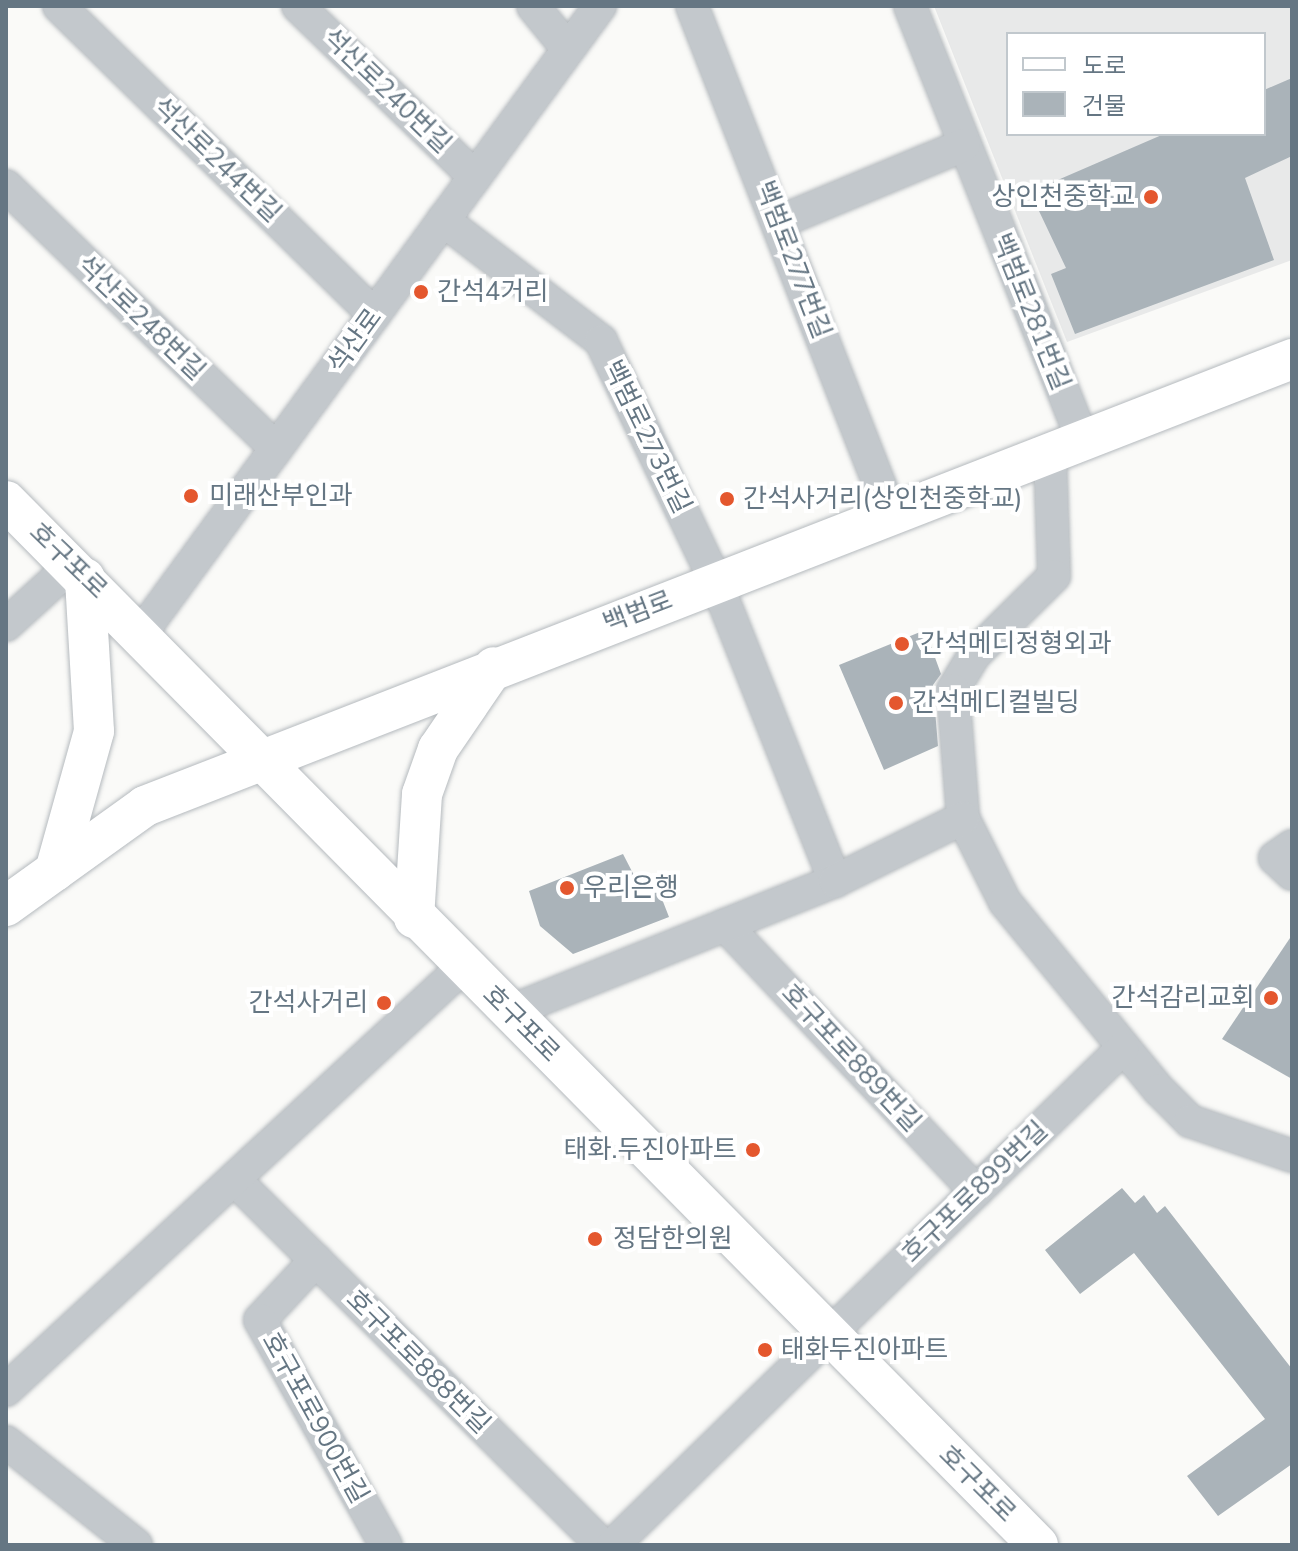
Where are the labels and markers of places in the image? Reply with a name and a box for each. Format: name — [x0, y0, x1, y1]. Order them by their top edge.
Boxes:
place label: 상인천중학교 — [991, 181, 1135, 213]
marker: 상인천중학교 — [1142, 188, 1160, 206]
place label: 간석4거리 — [437, 276, 548, 308]
marker: 간석4거리 — [412, 283, 430, 301]
place label: 미래산부인과 — [209, 480, 353, 512]
place label: 간석사거리(상인천중학교) — [743, 483, 1023, 515]
marker: 미래산부인과 — [180, 485, 202, 507]
marker: 간석사거리(상인천중학교) — [718, 490, 736, 508]
place label: 간석메디정형외과 — [920, 628, 1111, 660]
marker: 간석메디정형외과 — [891, 633, 913, 655]
place label: 간석메디컬빌딩 — [912, 687, 1079, 719]
marker: 간석메디컬빌딩 — [887, 694, 905, 712]
place label: 우리은행 — [583, 872, 679, 904]
marker: 우리은행 — [558, 879, 576, 897]
place label: 간석감리교회 — [1111, 982, 1255, 1014]
place label: 간석사거리 — [248, 987, 368, 1019]
marker: 간석감리교회 — [1262, 989, 1280, 1007]
marker: 간석사거리 — [375, 994, 393, 1012]
place label: 태화.두진아파트 — [564, 1134, 737, 1166]
marker: 태화.두진아파트 — [744, 1141, 762, 1159]
place label: 정담한의원 — [613, 1223, 733, 1255]
marker: 정담한의원 — [584, 1228, 606, 1250]
place label: 태화두진아파트 — [781, 1334, 948, 1366]
marker: 태화두진아파트 — [756, 1341, 774, 1359]

